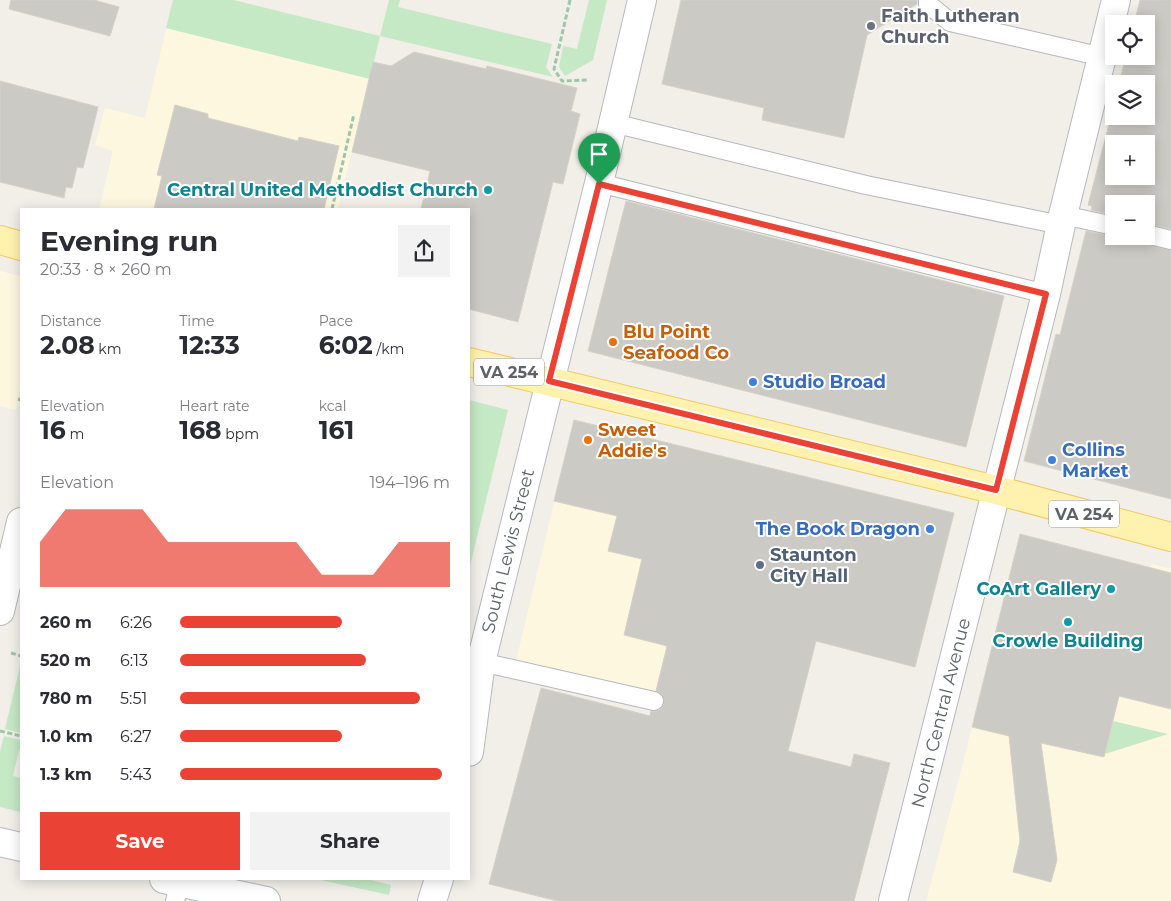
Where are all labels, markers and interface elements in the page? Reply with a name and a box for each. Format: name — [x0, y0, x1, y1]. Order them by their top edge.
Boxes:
place label: Faith Lutheran Church — [881, 5, 1020, 48]
map controls — [1105, 15, 1155, 245]
button: locate — [1105, 15, 1155, 65]
marker: Faith Lutheran Church — [865, 20, 877, 32]
button: layers — [1105, 75, 1155, 125]
pin — [578, 133, 620, 184]
button: + — [1105, 135, 1155, 185]
icon: arrive — [585, 140, 613, 168]
place label: Central United Methodist Church — [167, 179, 478, 201]
marker: Central United Methodist Church — [482, 184, 494, 196]
button: − — [1105, 195, 1155, 245]
text: Evening run — [40, 224, 218, 258]
button: share — [398, 225, 450, 277]
text: 20:33 · 8 × 260 m — [40, 260, 172, 279]
text: Distance — [40, 312, 102, 330]
text: Time — [179, 312, 214, 330]
text: Pace — [319, 312, 353, 330]
place label: Blu Point Seafood Co — [623, 321, 729, 364]
text: 2.08 — [40, 330, 95, 360]
text: 12:33 — [179, 330, 240, 360]
text: 6:02 — [319, 330, 373, 360]
marker: Blu Point Seafood Co — [607, 336, 619, 348]
text: km — [95, 340, 122, 358]
text: /km — [373, 340, 404, 358]
road number: VA 254 — [474, 358, 544, 386]
place label: Studio Broad — [763, 371, 886, 393]
marker: Studio Broad — [747, 376, 759, 388]
text: Elevation — [40, 397, 105, 415]
text: Heart rate — [179, 397, 250, 415]
text: kcal — [319, 397, 347, 415]
text: 16 — [40, 415, 66, 445]
text: 168 — [179, 415, 222, 445]
text: 161 — [319, 415, 354, 445]
place label: Sweet Addie's — [597, 419, 667, 462]
text: m — [66, 425, 84, 443]
text: bpm — [222, 425, 259, 443]
marker: Sweet Addie's — [582, 434, 594, 446]
place label: Collins Market — [1062, 439, 1129, 482]
marker: Collins Market — [1046, 454, 1058, 466]
street label: South Lewis Street — [477, 467, 539, 635]
text: Elevation — [40, 473, 114, 492]
text: 194–196 m — [370, 473, 450, 492]
road number: VA 254 — [1049, 500, 1119, 528]
place label: The Book Dragon — [756, 518, 920, 540]
marker: The Book Dragon — [924, 523, 936, 535]
place label: Staunton City Hall — [770, 544, 857, 587]
marker: Staunton City Hall — [754, 559, 766, 571]
place label: CoArt Gallery — [976, 578, 1101, 600]
marker: CoArt Gallery — [1105, 583, 1117, 595]
text: 260 m — [40, 613, 92, 632]
text: 6:26 — [120, 613, 152, 632]
street label: North Central Avenue — [907, 616, 975, 810]
marker: Crowle Building — [1062, 616, 1074, 628]
place label: Crowle Building — [993, 630, 1143, 652]
text: 520 m — [40, 651, 91, 670]
text: 6:13 — [120, 651, 148, 670]
text: 780 m — [40, 689, 92, 708]
text: 5:51 — [120, 689, 147, 708]
text: 1.0 km — [40, 727, 93, 746]
text: 6:27 — [120, 727, 152, 746]
text: 1.3 km — [40, 765, 92, 784]
text: 5:43 — [120, 765, 152, 784]
button: Save — [40, 812, 240, 870]
button: Share — [250, 812, 450, 870]

